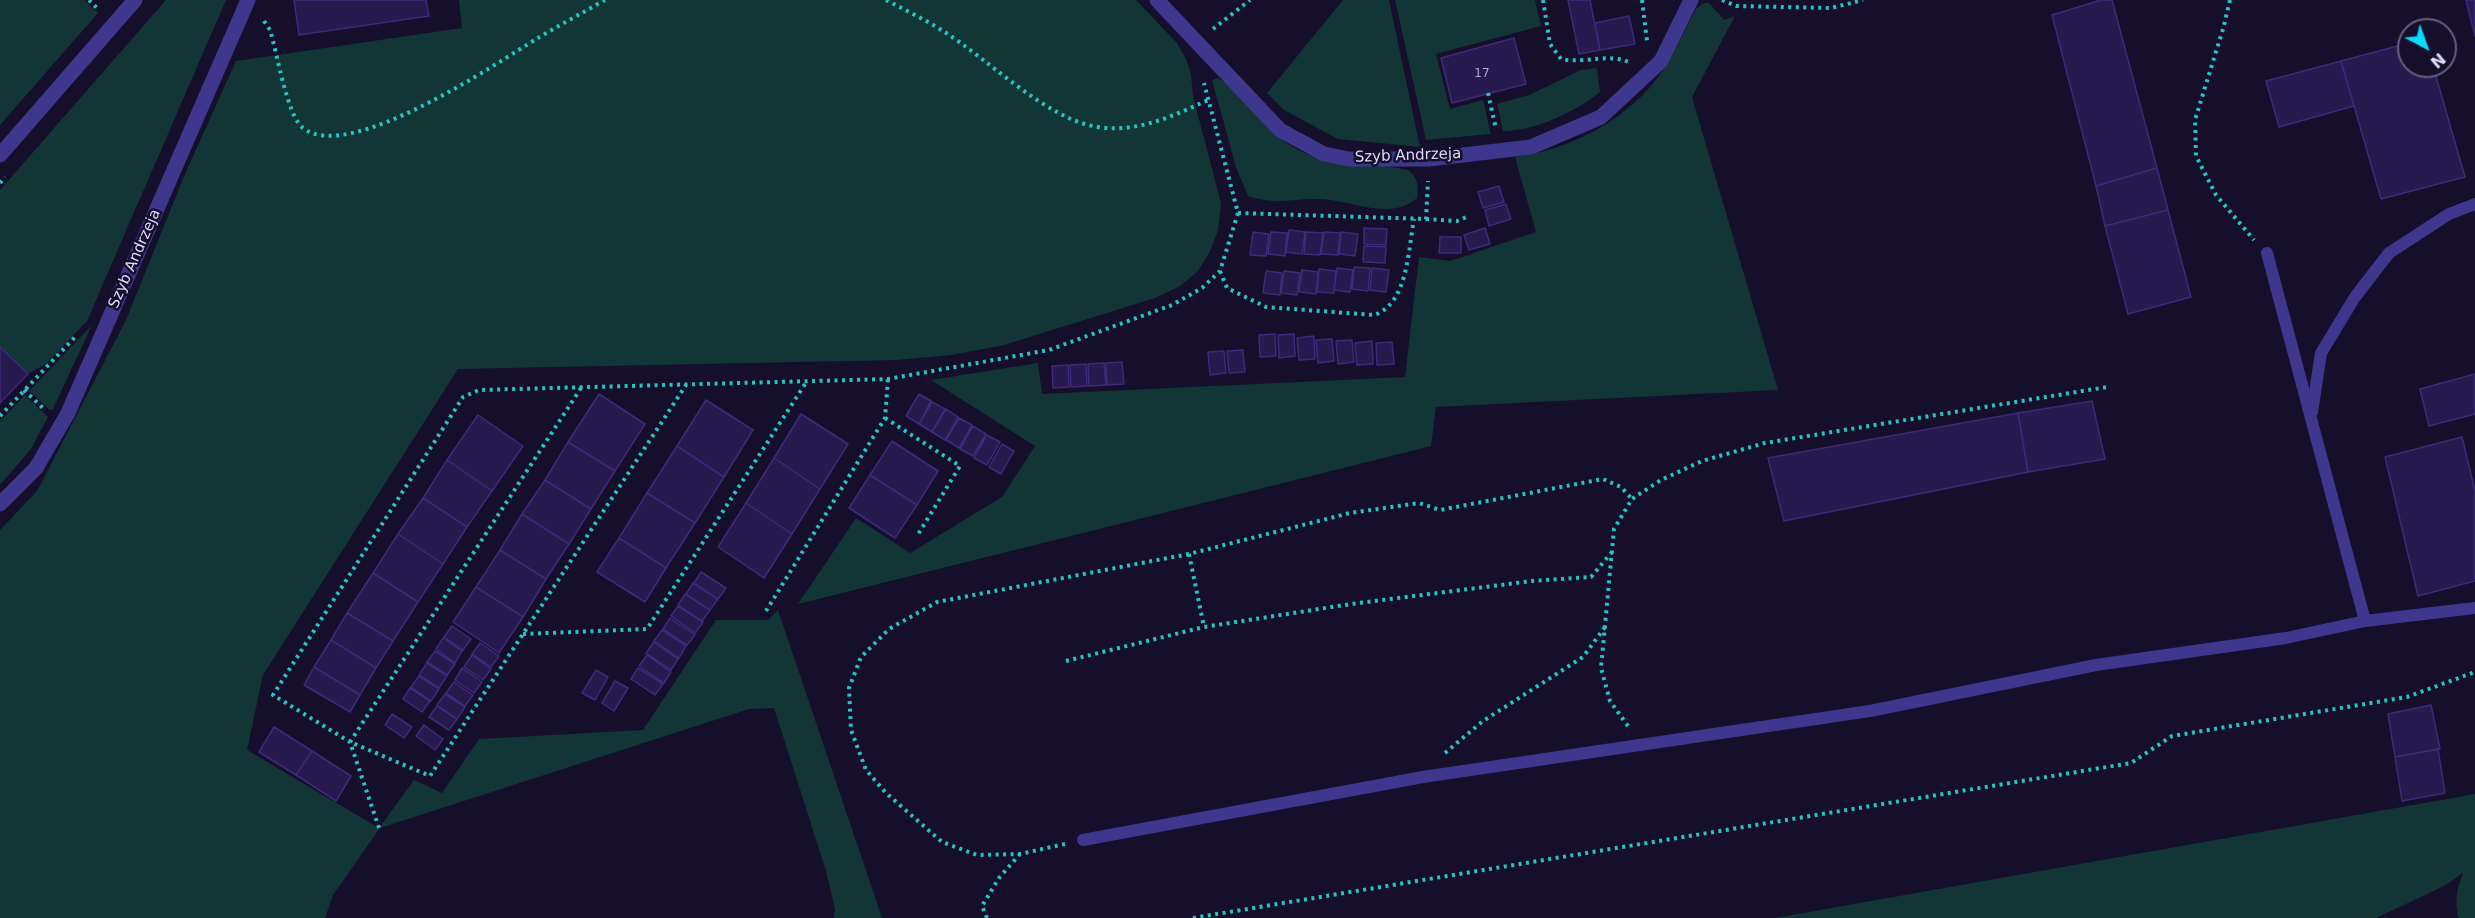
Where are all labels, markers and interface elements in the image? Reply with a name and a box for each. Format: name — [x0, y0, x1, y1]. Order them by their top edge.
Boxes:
north arrow — [2397, 18, 2457, 78]
text: N — [2427, 49, 2449, 72]
house number: 17 — [1474, 67, 1490, 81]
street label: Szyb Andrzeja — [1354, 145, 1462, 167]
street label: Szyb Andrzeja — [105, 207, 165, 311]

